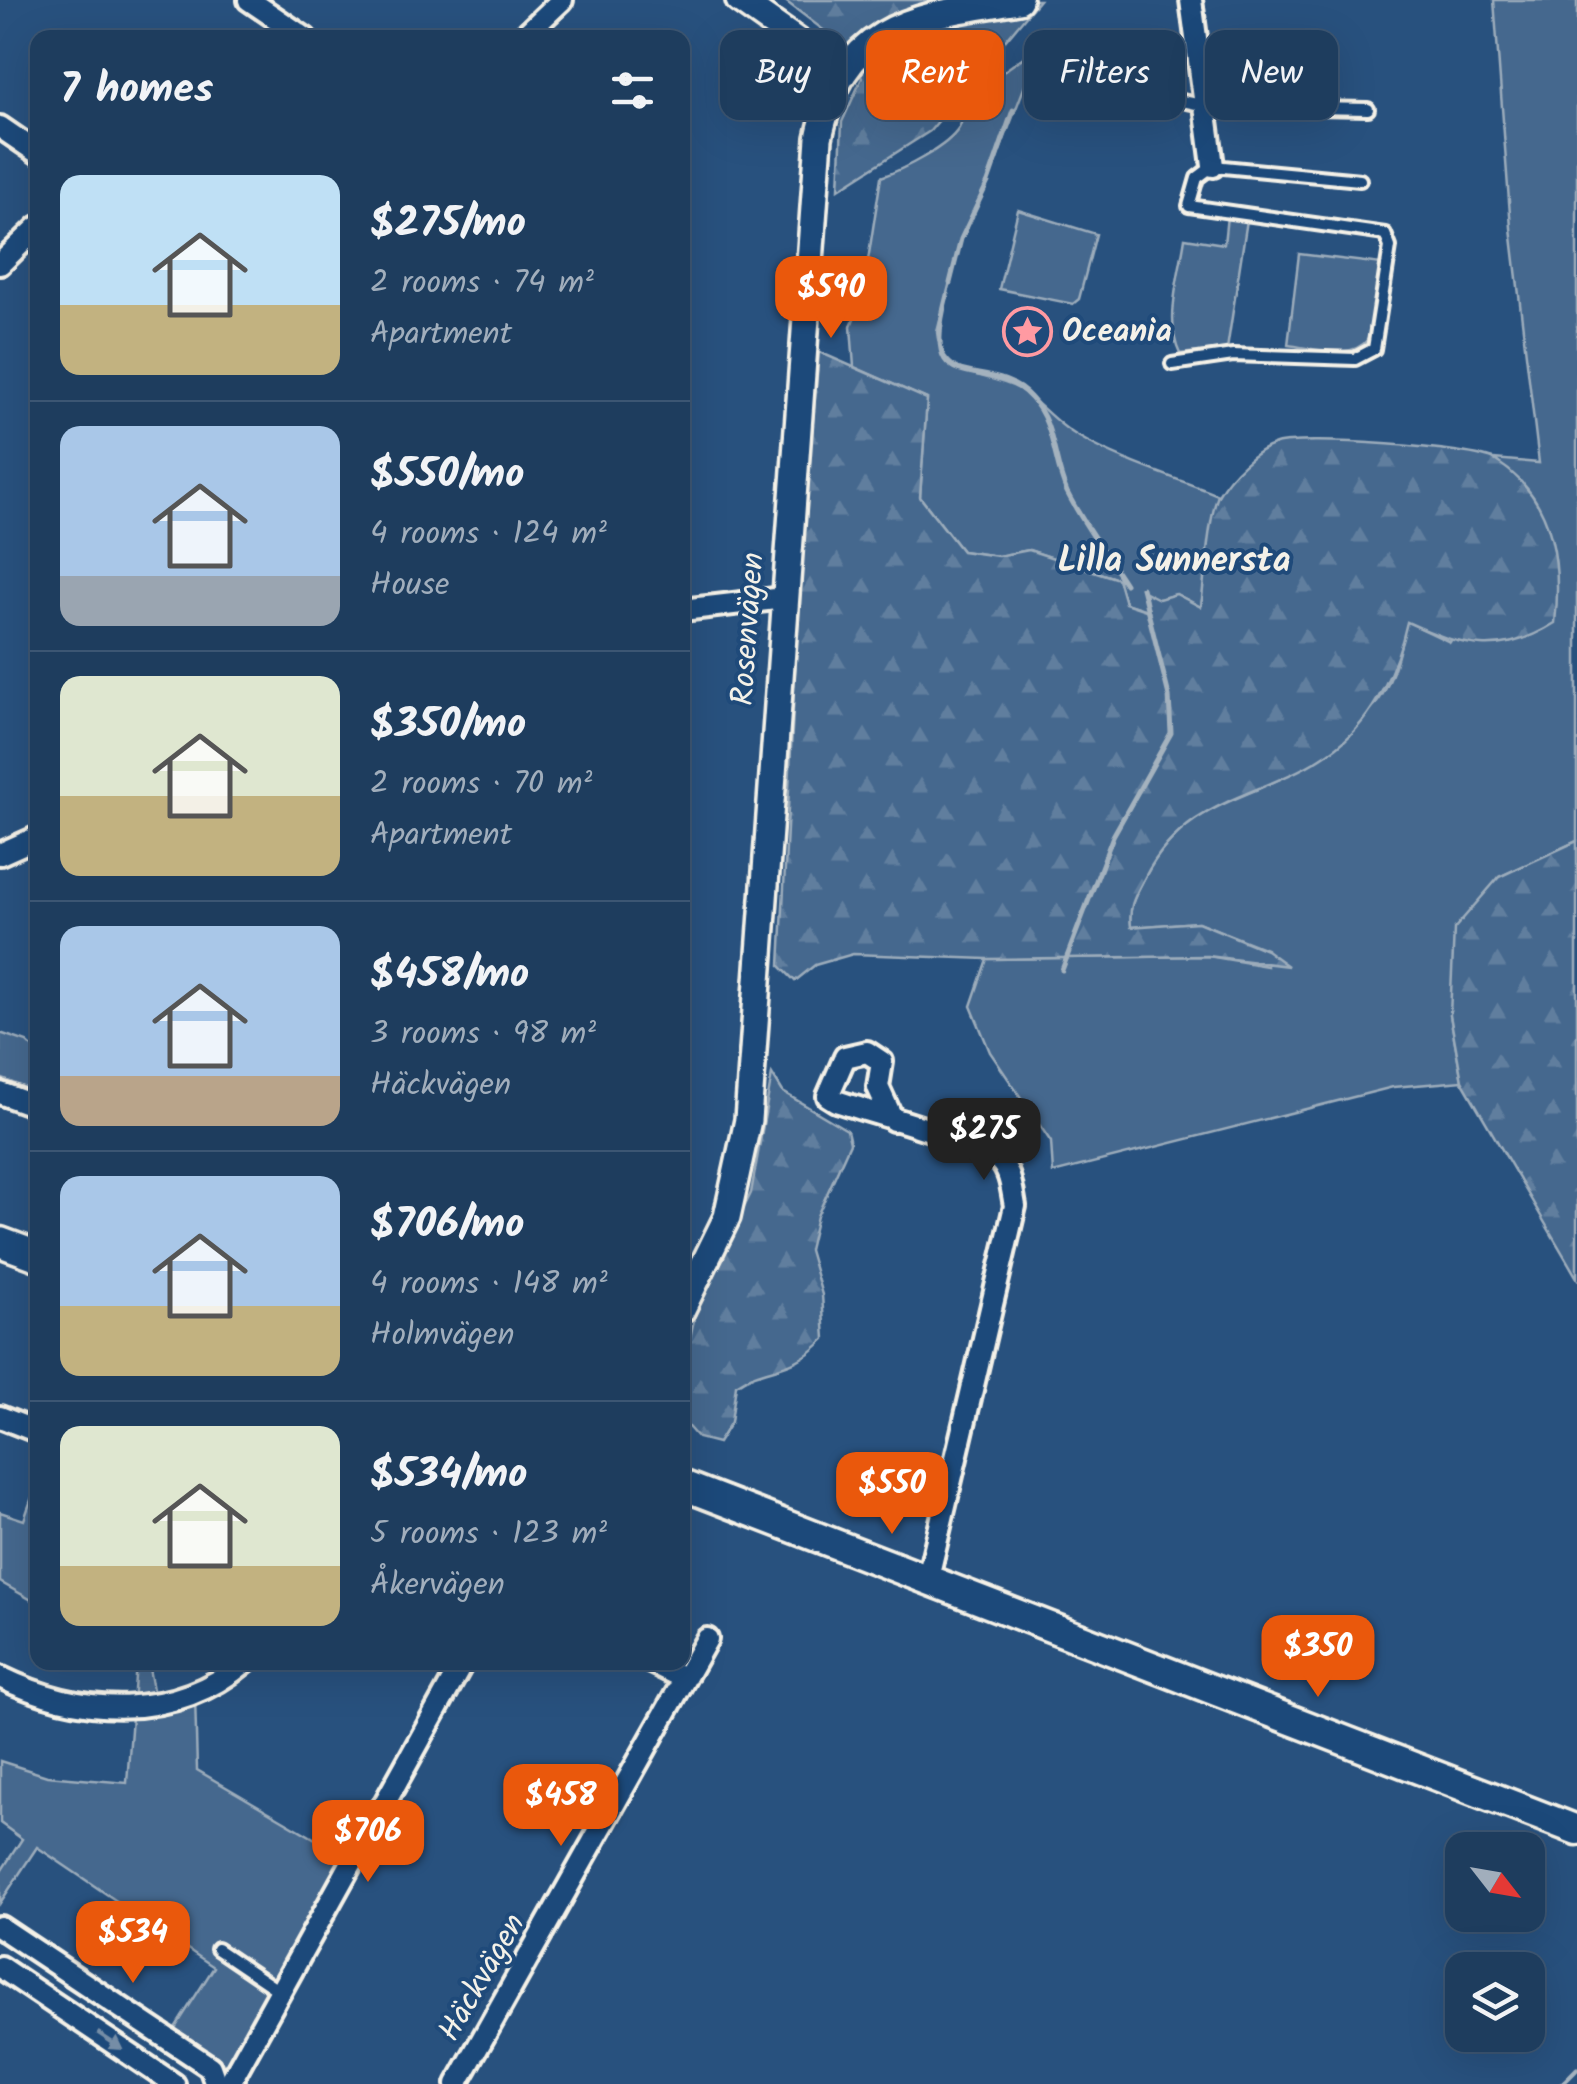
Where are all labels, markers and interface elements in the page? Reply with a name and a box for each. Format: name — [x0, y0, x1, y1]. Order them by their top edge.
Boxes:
chip: Buy — [720, 30, 846, 120]
chip: Rent — [866, 30, 1004, 120]
chip: Filters — [1024, 30, 1185, 120]
chip: New — [1205, 30, 1338, 120]
text: 7 homes — [60, 57, 213, 124]
icon: filters — [605, 63, 660, 118]
text: $275/mo — [370, 191, 526, 258]
icon: home — [140, 215, 260, 335]
pin: $590 — [772, 256, 890, 341]
text: 2 rooms · 74 m² — [370, 258, 594, 309]
text: $590 — [797, 263, 865, 314]
place icon: Oceania — [1001, 306, 1053, 358]
place label: Oceania — [1062, 307, 1172, 358]
text: Apartment — [370, 309, 512, 360]
text: $550/mo — [370, 442, 524, 509]
icon: home — [140, 466, 260, 586]
text: 4 rooms · 124 m² — [370, 509, 607, 560]
district label: Lilla Sunnersta — [1058, 534, 1291, 590]
street label: Rosenvägen — [718, 551, 780, 707]
text: House — [370, 560, 449, 611]
text: $350/mo — [370, 692, 526, 759]
icon: home — [140, 716, 260, 836]
text: 2 rooms · 70 m² — [370, 759, 592, 810]
text: Apartment — [370, 810, 512, 861]
text: $458/mo — [370, 942, 529, 1009]
icon: home — [140, 966, 260, 1086]
text: 3 rooms · 98 m² — [370, 1009, 596, 1060]
text: Häckvägen — [370, 1060, 511, 1111]
pin: $275 — [925, 1098, 1043, 1183]
text: $275 — [950, 1105, 1018, 1156]
text: $706/mo — [370, 1192, 524, 1259]
icon: home — [140, 1216, 260, 1336]
text: 4 rooms · 148 m² — [370, 1259, 608, 1310]
text: Holmvägen — [370, 1310, 515, 1361]
text: $534/mo — [370, 1442, 527, 1509]
pin: $550 — [833, 1452, 951, 1537]
text: $550 — [858, 1459, 926, 1510]
icon: home — [140, 1466, 260, 1586]
text: 5 rooms · 123 m² — [370, 1509, 607, 1560]
text: Åkervägen — [370, 1560, 505, 1611]
pin: $350 — [1259, 1615, 1377, 1700]
text: $350 — [1283, 1622, 1353, 1673]
pin: $458 — [502, 1764, 620, 1849]
text: $458 — [525, 1771, 597, 1822]
pin: $706 — [309, 1800, 427, 1885]
text: $706 — [334, 1807, 402, 1858]
north arrow — [1445, 1832, 1545, 1932]
map controls — [1445, 1832, 1545, 2052]
pin: $534 — [74, 1901, 192, 1986]
street label: Häckvägen — [426, 1904, 540, 2052]
text: $534 — [98, 1908, 168, 1959]
button: layers — [1445, 1952, 1545, 2052]
one-way arrow — [96, 2031, 124, 2050]

